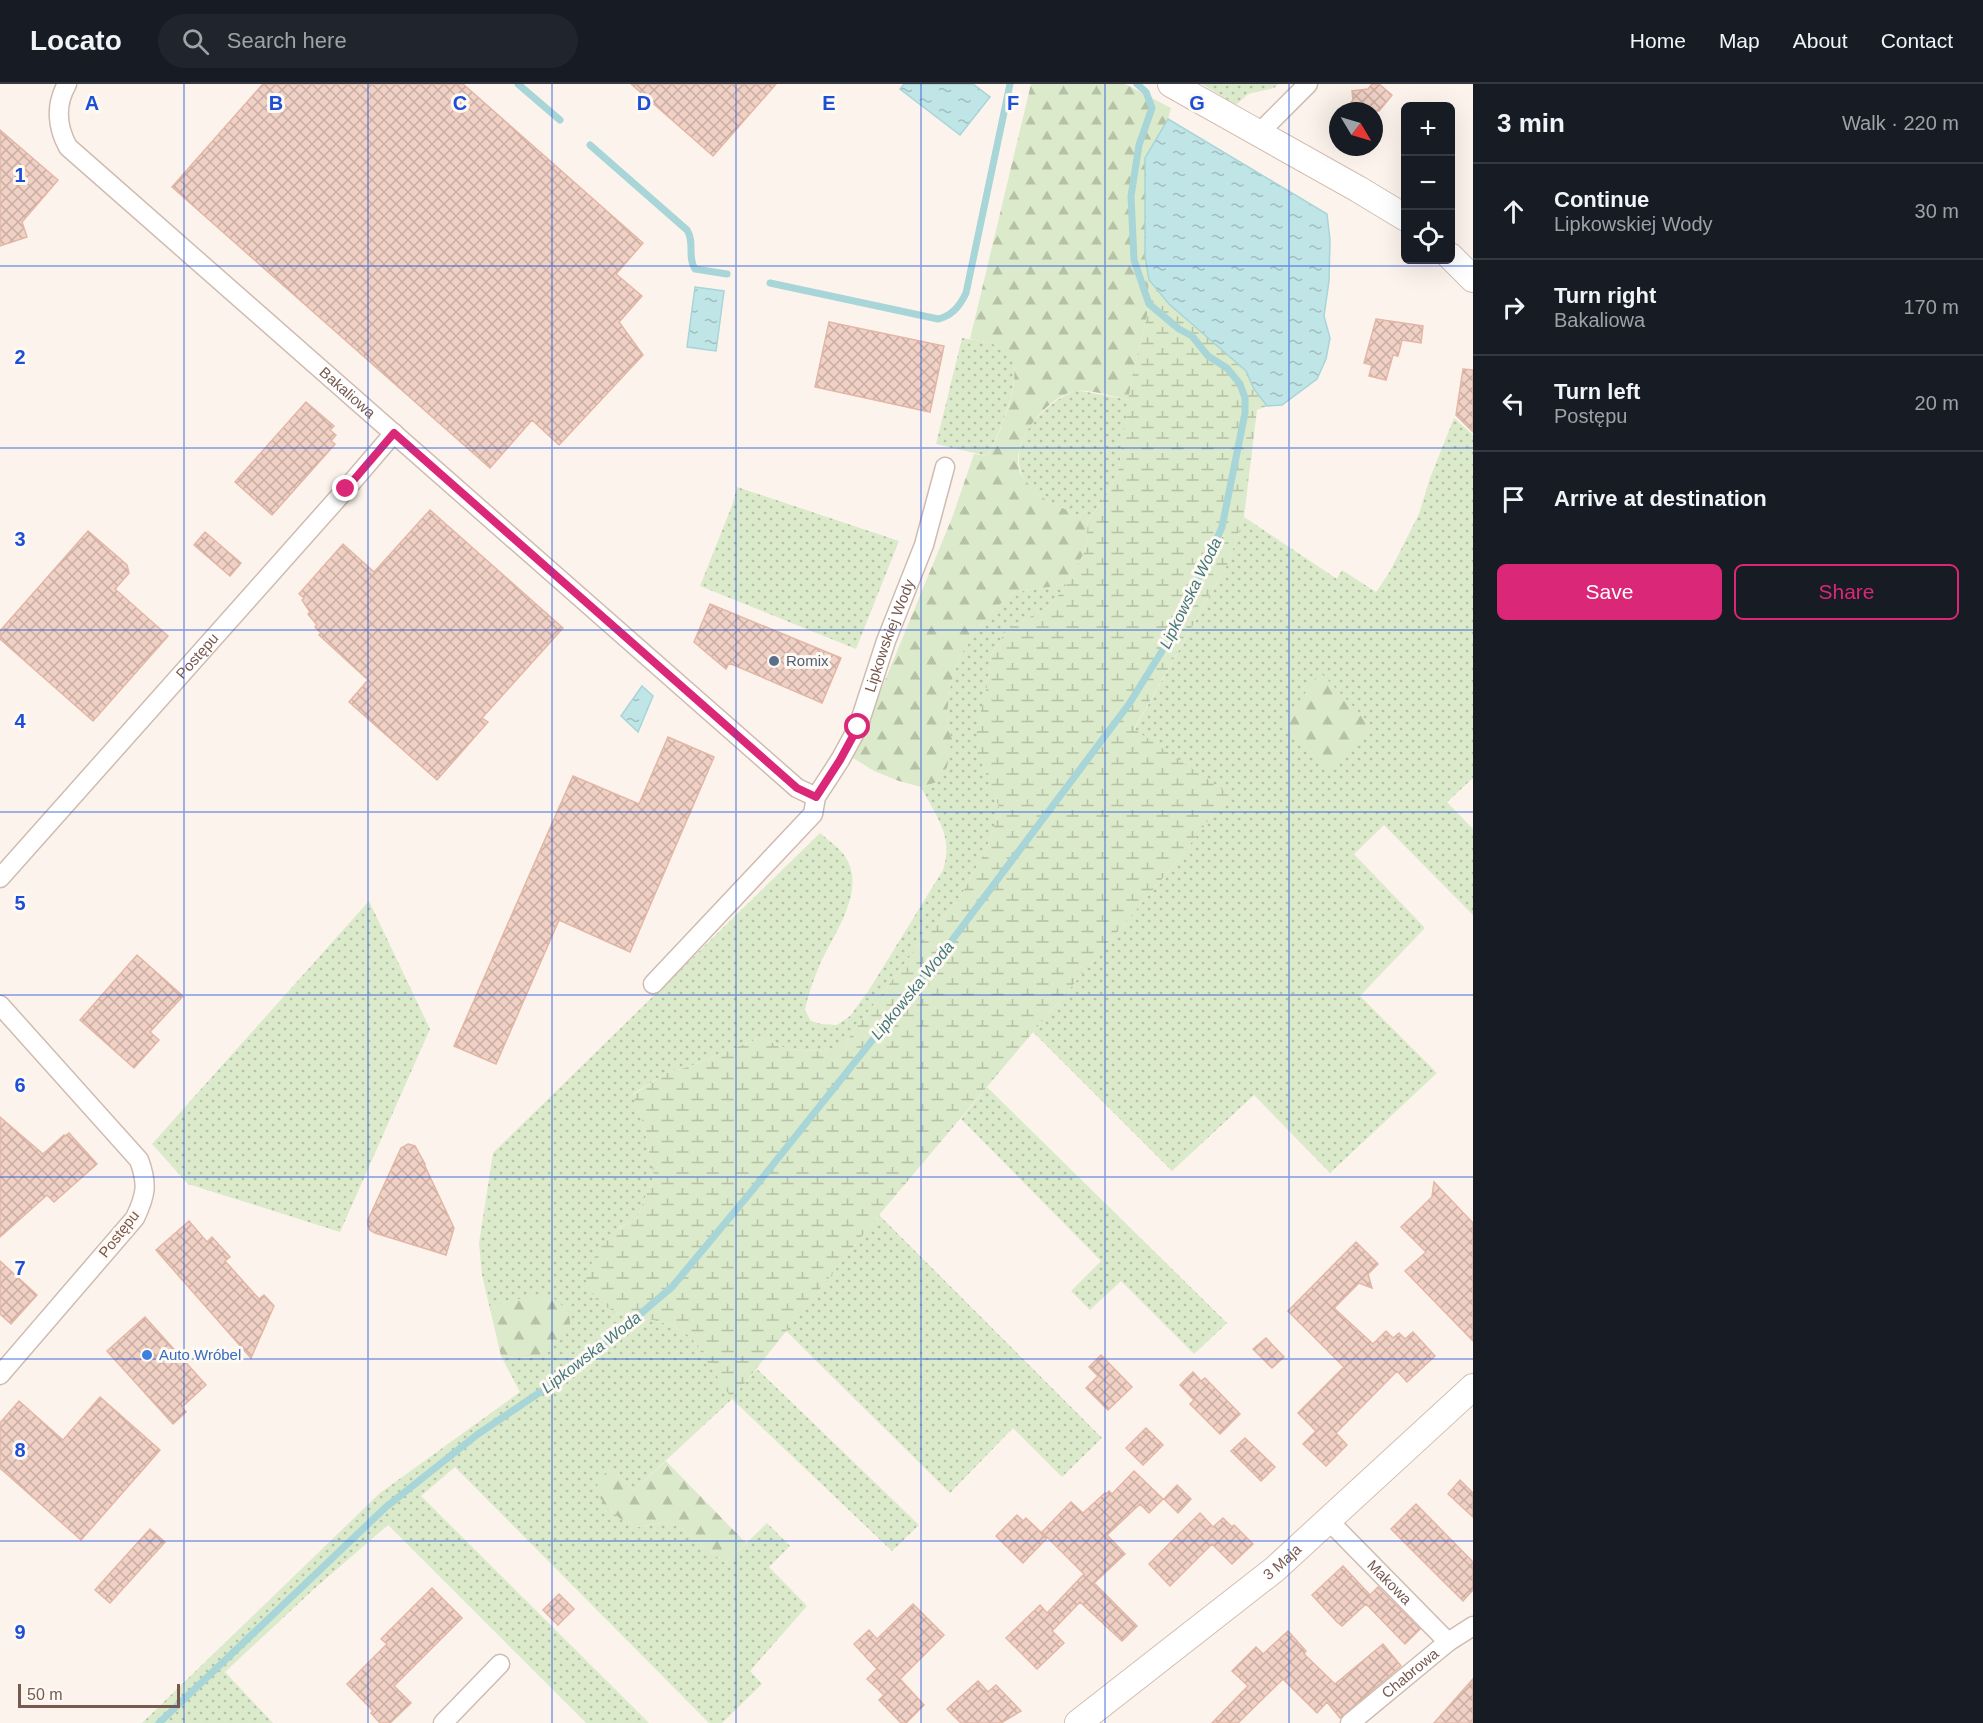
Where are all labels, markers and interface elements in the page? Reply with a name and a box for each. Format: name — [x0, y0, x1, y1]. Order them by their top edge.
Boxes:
search box — [158, 14, 578, 68]
text: Locato — [30, 25, 122, 56]
icon: search — [179, 25, 212, 58]
text: Search here — [227, 28, 347, 53]
text: Home — [1630, 29, 1686, 52]
text: Map — [1719, 29, 1760, 52]
text: About — [1793, 29, 1848, 52]
text: Contact — [1881, 29, 1953, 52]
text: A — [85, 92, 99, 114]
text: B — [269, 92, 283, 114]
text: C — [453, 92, 467, 114]
text: D — [637, 92, 651, 114]
text: E — [822, 92, 836, 114]
text: F — [1007, 92, 1019, 114]
text: G — [1189, 92, 1205, 114]
north arrow — [1329, 102, 1383, 156]
map controls — [1401, 102, 1455, 264]
button: + — [1401, 102, 1455, 156]
text: 3 min — [1497, 108, 1565, 138]
text: Walk · 220 m — [1842, 112, 1959, 134]
button: − — [1401, 156, 1455, 210]
text: 1 — [14, 164, 26, 186]
text: Continue — [1554, 187, 1649, 212]
icon: ahead — [1497, 195, 1530, 228]
text: 30 m — [1915, 200, 1959, 222]
button: locate — [1401, 210, 1455, 264]
text: Lipkowskiej Wody — [1554, 213, 1713, 235]
text: Turn right — [1554, 283, 1656, 308]
icon: right — [1497, 291, 1530, 324]
text: 170 m — [1903, 296, 1959, 318]
text: Bakaliowa — [1554, 309, 1645, 331]
text: 2 — [14, 346, 26, 368]
street label: Bakaliowa — [316, 363, 379, 422]
text: Turn left — [1554, 379, 1640, 404]
icon: left — [1497, 387, 1530, 420]
text: 20 m — [1915, 392, 1959, 414]
text: Postępu — [1554, 405, 1627, 427]
route end — [332, 475, 358, 501]
icon: arrive — [1497, 483, 1530, 516]
text: Arrive at destination — [1554, 486, 1767, 511]
text: 3 — [14, 528, 26, 550]
water label: Lipkowska Woda — [1156, 535, 1225, 651]
button: Save — [1497, 564, 1722, 620]
button: Share — [1734, 564, 1959, 620]
street label: Lipkowskiej Wody — [861, 576, 918, 694]
street label: Postępu — [172, 630, 222, 682]
place label: Romix — [786, 652, 829, 669]
marker: Romix — [767, 654, 781, 668]
text: 4 — [14, 710, 26, 732]
route start — [844, 713, 870, 739]
text: 5 — [14, 892, 26, 914]
water label: Lipkowska Woda — [868, 938, 957, 1043]
text: 6 — [14, 1074, 26, 1096]
street label: Postępu — [95, 1207, 142, 1261]
text: 7 — [14, 1257, 26, 1279]
water label: Lipkowska Woda — [538, 1308, 644, 1396]
place label: Auto Wróbel — [159, 1346, 241, 1363]
marker: Auto Wróbel — [140, 1348, 154, 1362]
text: 8 — [14, 1439, 26, 1461]
street label: 3 Maja — [1260, 1540, 1305, 1583]
street label: Makowa — [1364, 1556, 1416, 1608]
text: 9 — [14, 1621, 26, 1643]
street label: Chabrowa — [1378, 1644, 1442, 1701]
scale bar — [18, 1681, 180, 1708]
text: 50 m — [27, 1686, 63, 1703]

